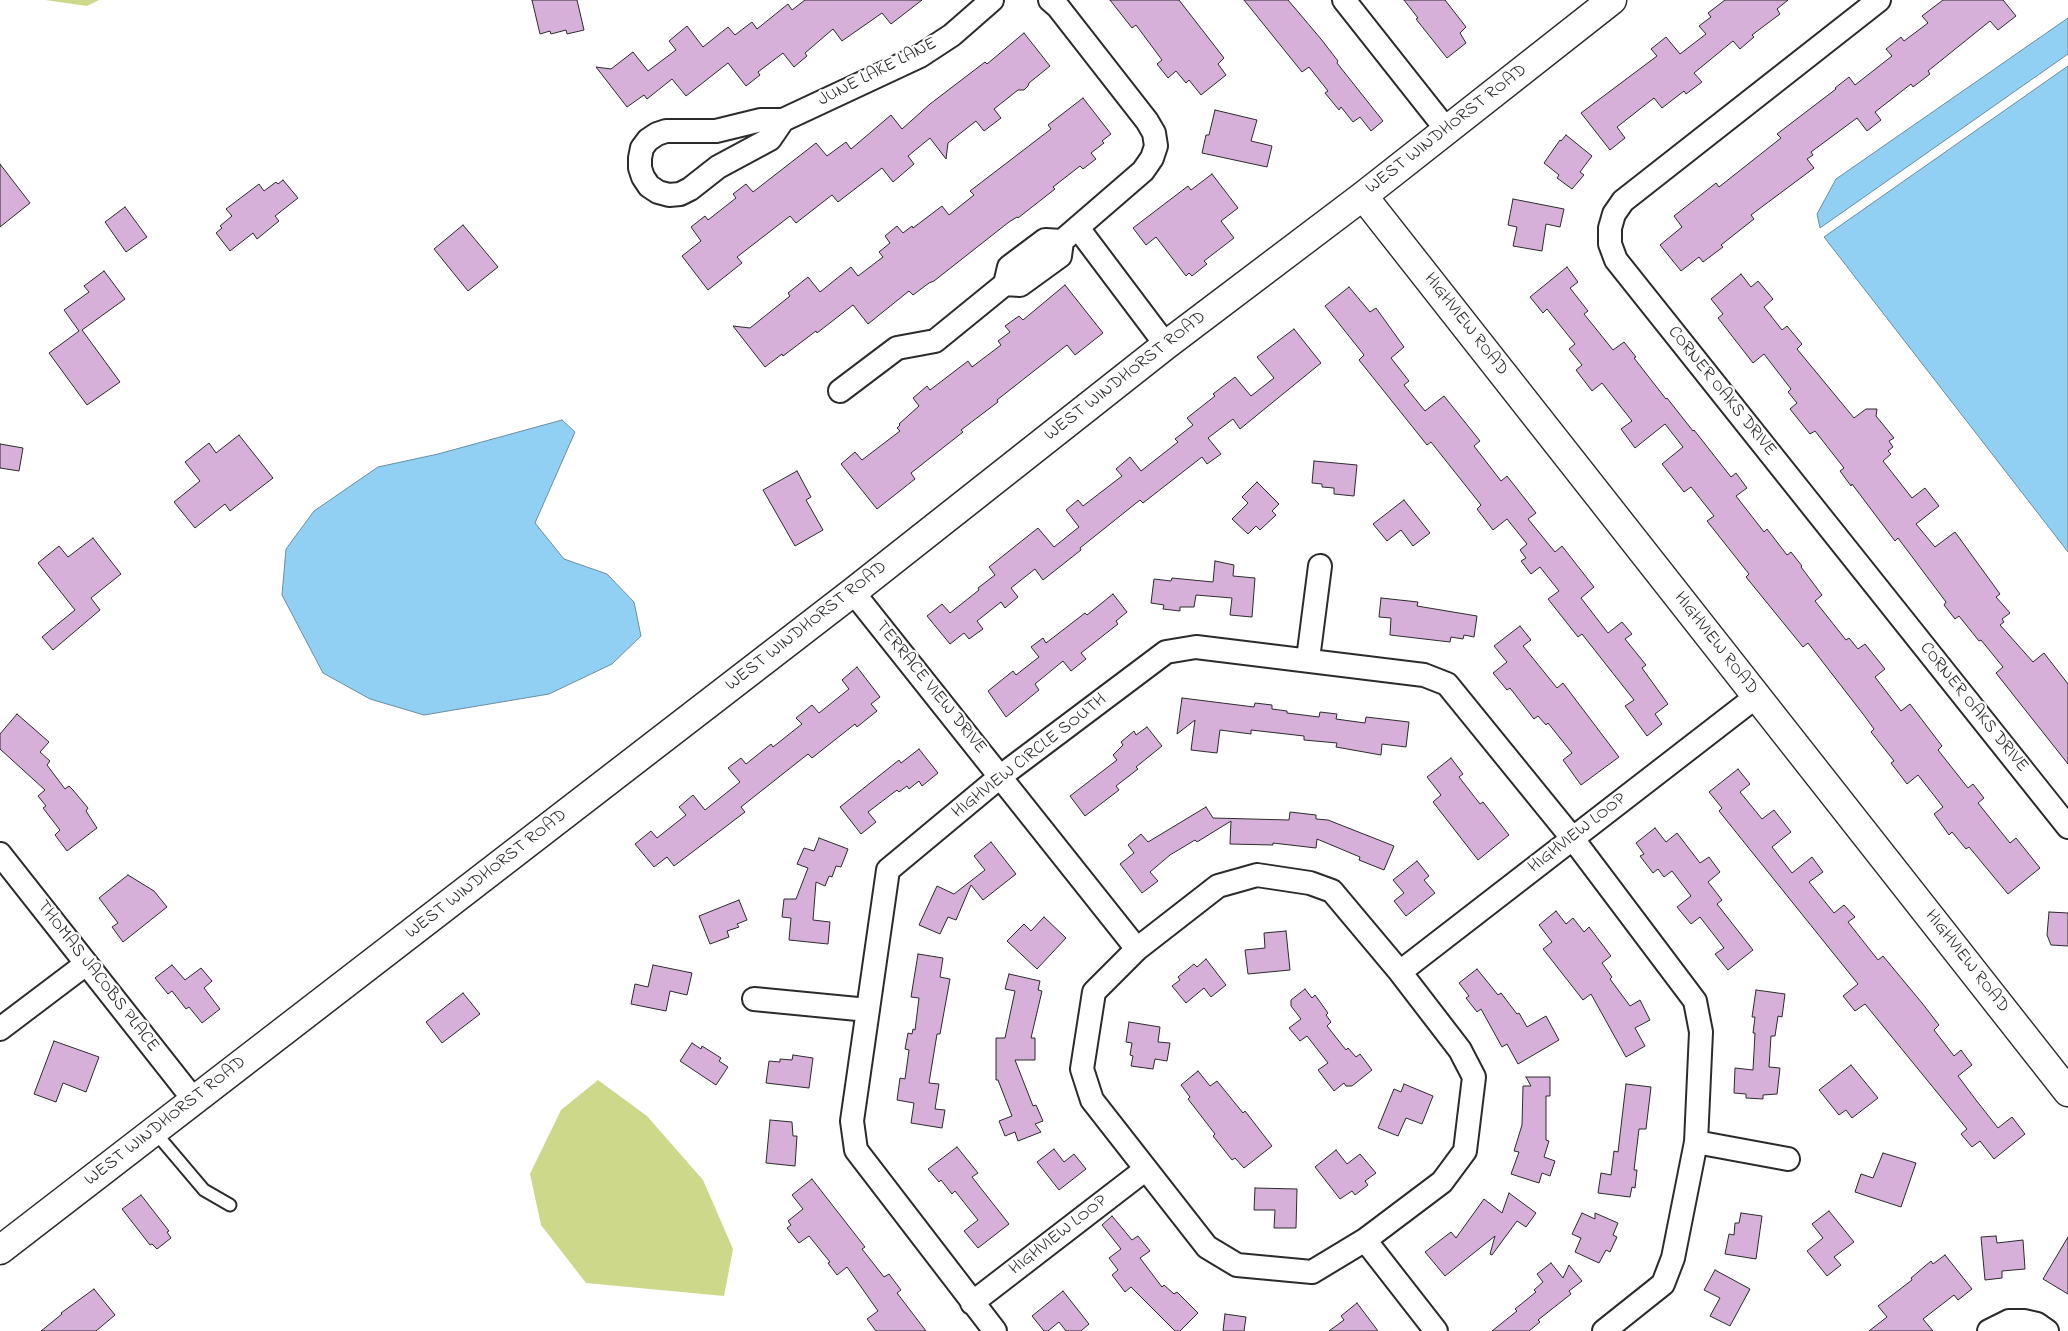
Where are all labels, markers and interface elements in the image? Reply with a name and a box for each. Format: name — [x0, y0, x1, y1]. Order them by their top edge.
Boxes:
street label: JUNE LAKE LANE — [815, 34, 941, 112]
street label: WEST WINDHORST ROAD — [1362, 60, 1532, 200]
street label: HIGHVIEW ROAD — [1418, 269, 1512, 381]
street label: WEST WINDHORST ROAD — [1041, 307, 1211, 447]
street label: CORNER OAKS DRIVE — [1662, 323, 1780, 461]
street label: WEST WINDHORST ROAD — [722, 557, 892, 697]
street label: HIGHVIEW ROAD — [1668, 588, 1762, 700]
street label: TERRACE VIEW DRIVE — [870, 617, 990, 759]
street label: CORNER OAKS DRIVE — [1914, 639, 2032, 777]
street label: HIGHVIEW CIRCLE SOUTH — [948, 690, 1112, 824]
street label: HIGHVIEW LOOP — [1525, 789, 1631, 879]
street label: WEST WINDHORST ROAD — [402, 805, 572, 945]
street label: THOMAS JACOBS PLACE — [31, 897, 163, 1057]
street label: HIGHVIEW ROAD — [1919, 906, 2013, 1018]
street label: WEST WINDHORST ROAD — [81, 1052, 251, 1192]
street label: HIGHVIEW LOOP — [1006, 1191, 1112, 1281]

